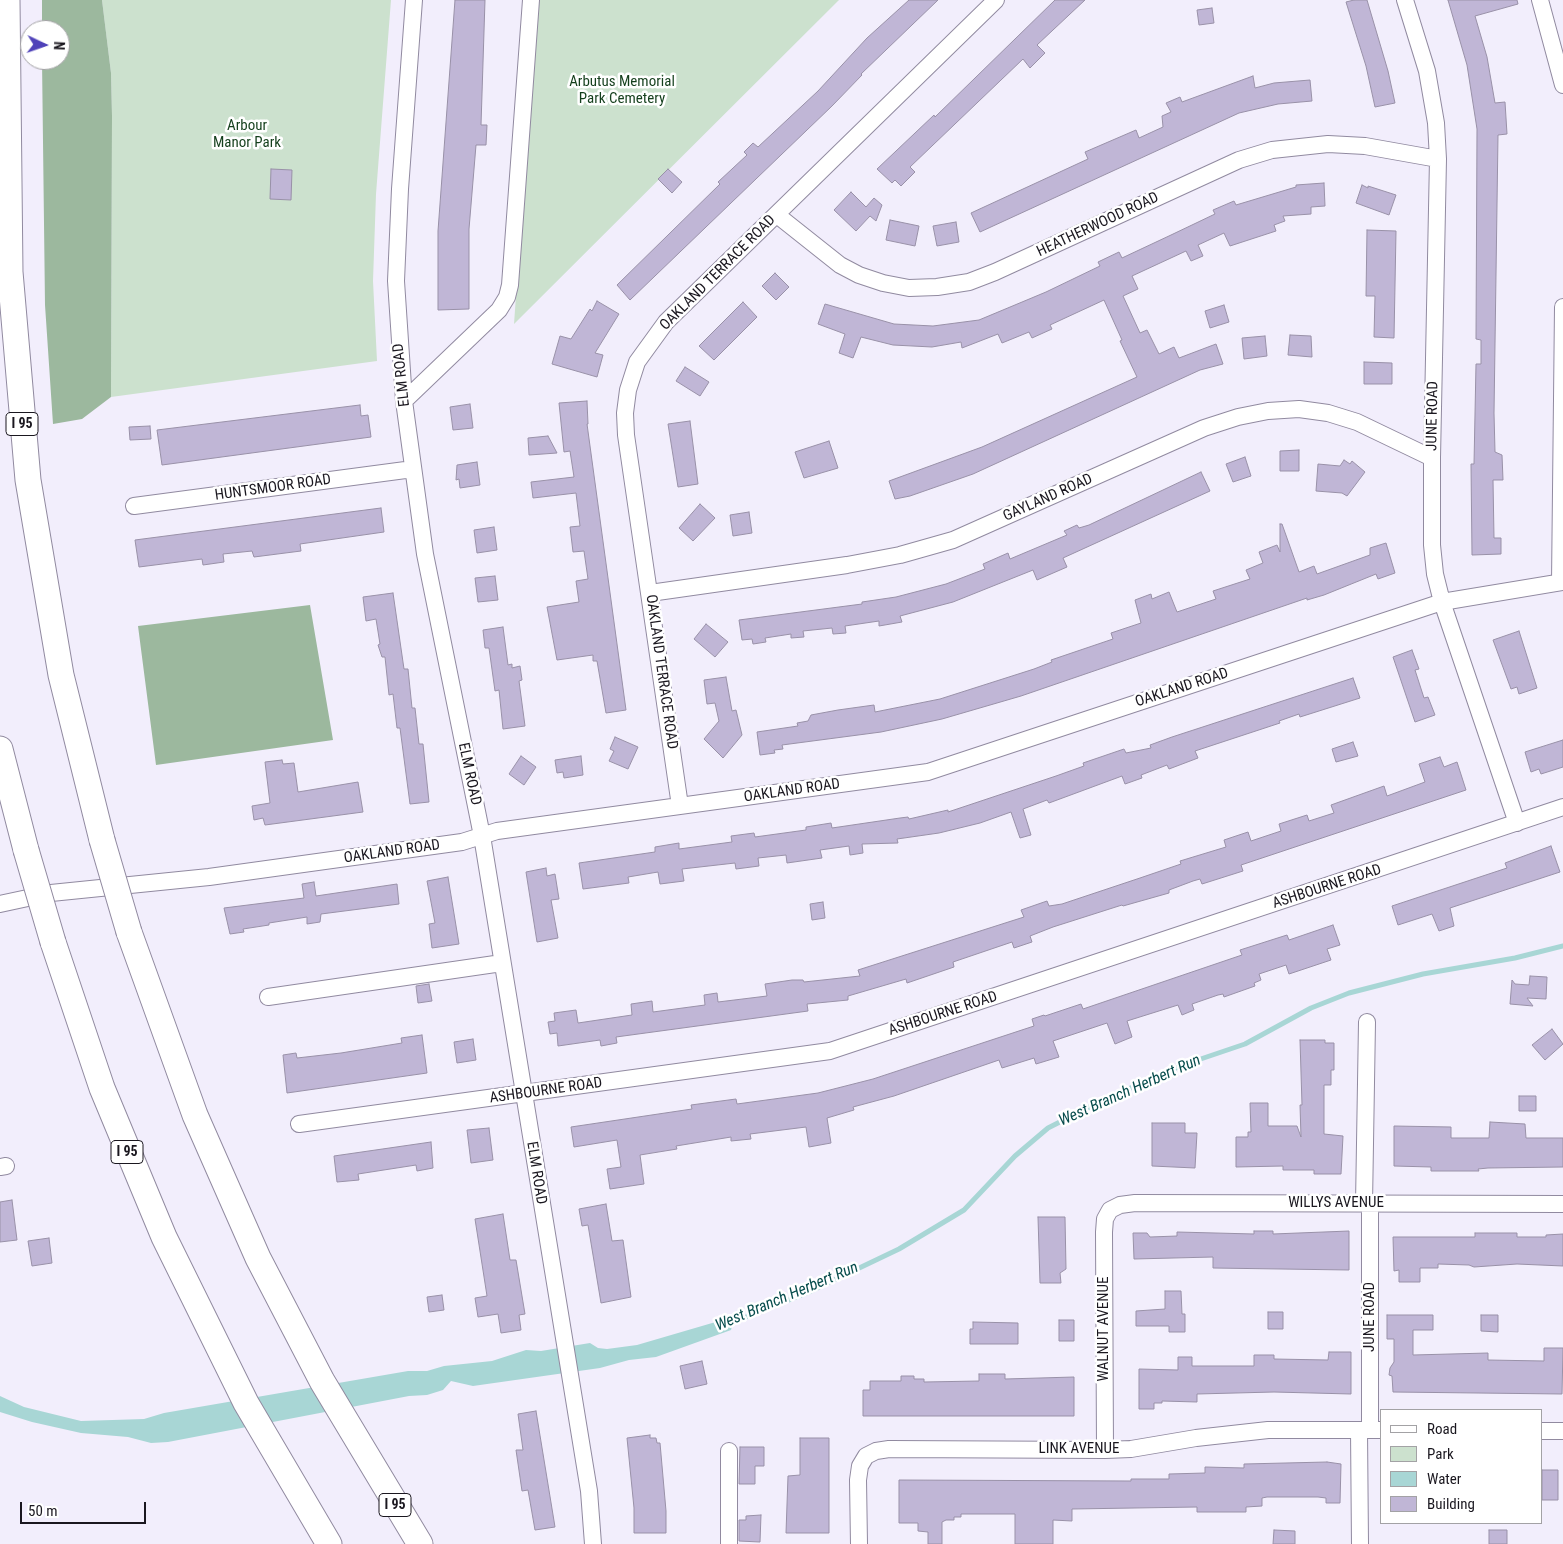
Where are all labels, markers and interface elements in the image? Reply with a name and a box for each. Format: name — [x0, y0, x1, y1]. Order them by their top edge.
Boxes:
north arrow — [20, 20, 70, 70]
text: N — [51, 41, 67, 50]
park label: Arbutus Memorial Park Cemetery — [569, 73, 675, 108]
park label: Arbour Manor Park — [213, 117, 281, 152]
street label: HEATHERWOOD ROAD — [1034, 189, 1162, 261]
street label: OAKLAND TERRACE ROAD — [656, 211, 780, 335]
street label: ELM ROAD — [390, 343, 414, 407]
street label: JUNE ROAD — [1423, 381, 1443, 451]
road number: I 95 — [6, 412, 38, 436]
street label: GAYLAND ROAD — [1001, 470, 1095, 526]
street label: HUNTSMOOR ROAD — [214, 471, 332, 505]
street label: OAKLAND TERRACE ROAD — [641, 593, 681, 751]
street label: OAKLAND ROAD — [1133, 664, 1231, 712]
street label: ELM ROAD — [454, 741, 484, 807]
street label: OAKLAND ROAD — [743, 775, 841, 807]
street label: OAKLAND ROAD — [343, 836, 441, 868]
street label: ASHBOURNE ROAD — [1270, 861, 1384, 913]
street label: ASHBOURNE ROAD — [886, 988, 1000, 1040]
water label: West Branch Herbert Run — [1056, 1051, 1204, 1131]
street label: ASHBOURNE ROAD — [489, 1074, 603, 1108]
road number: I 95 — [111, 1140, 143, 1164]
street label: ELM ROAD — [522, 1140, 550, 1206]
street label: WILLYS AVENUE — [1288, 1194, 1384, 1212]
water label: West Branch Herbert Run — [713, 1258, 861, 1336]
street label: WALNUT AVENUE — [1095, 1277, 1113, 1381]
street label: JUNE ROAD — [1361, 1282, 1379, 1352]
legend — [1380, 1409, 1543, 1524]
text: Road — [1427, 1420, 1457, 1438]
street label: LINK AVENUE — [1039, 1440, 1119, 1458]
text: Park — [1427, 1445, 1454, 1463]
text: Water — [1427, 1470, 1461, 1488]
scale bar — [22, 1492, 149, 1524]
road number: I 95 — [379, 1494, 411, 1516]
text: Building — [1427, 1495, 1475, 1513]
text: 50 m — [28, 1502, 58, 1520]

